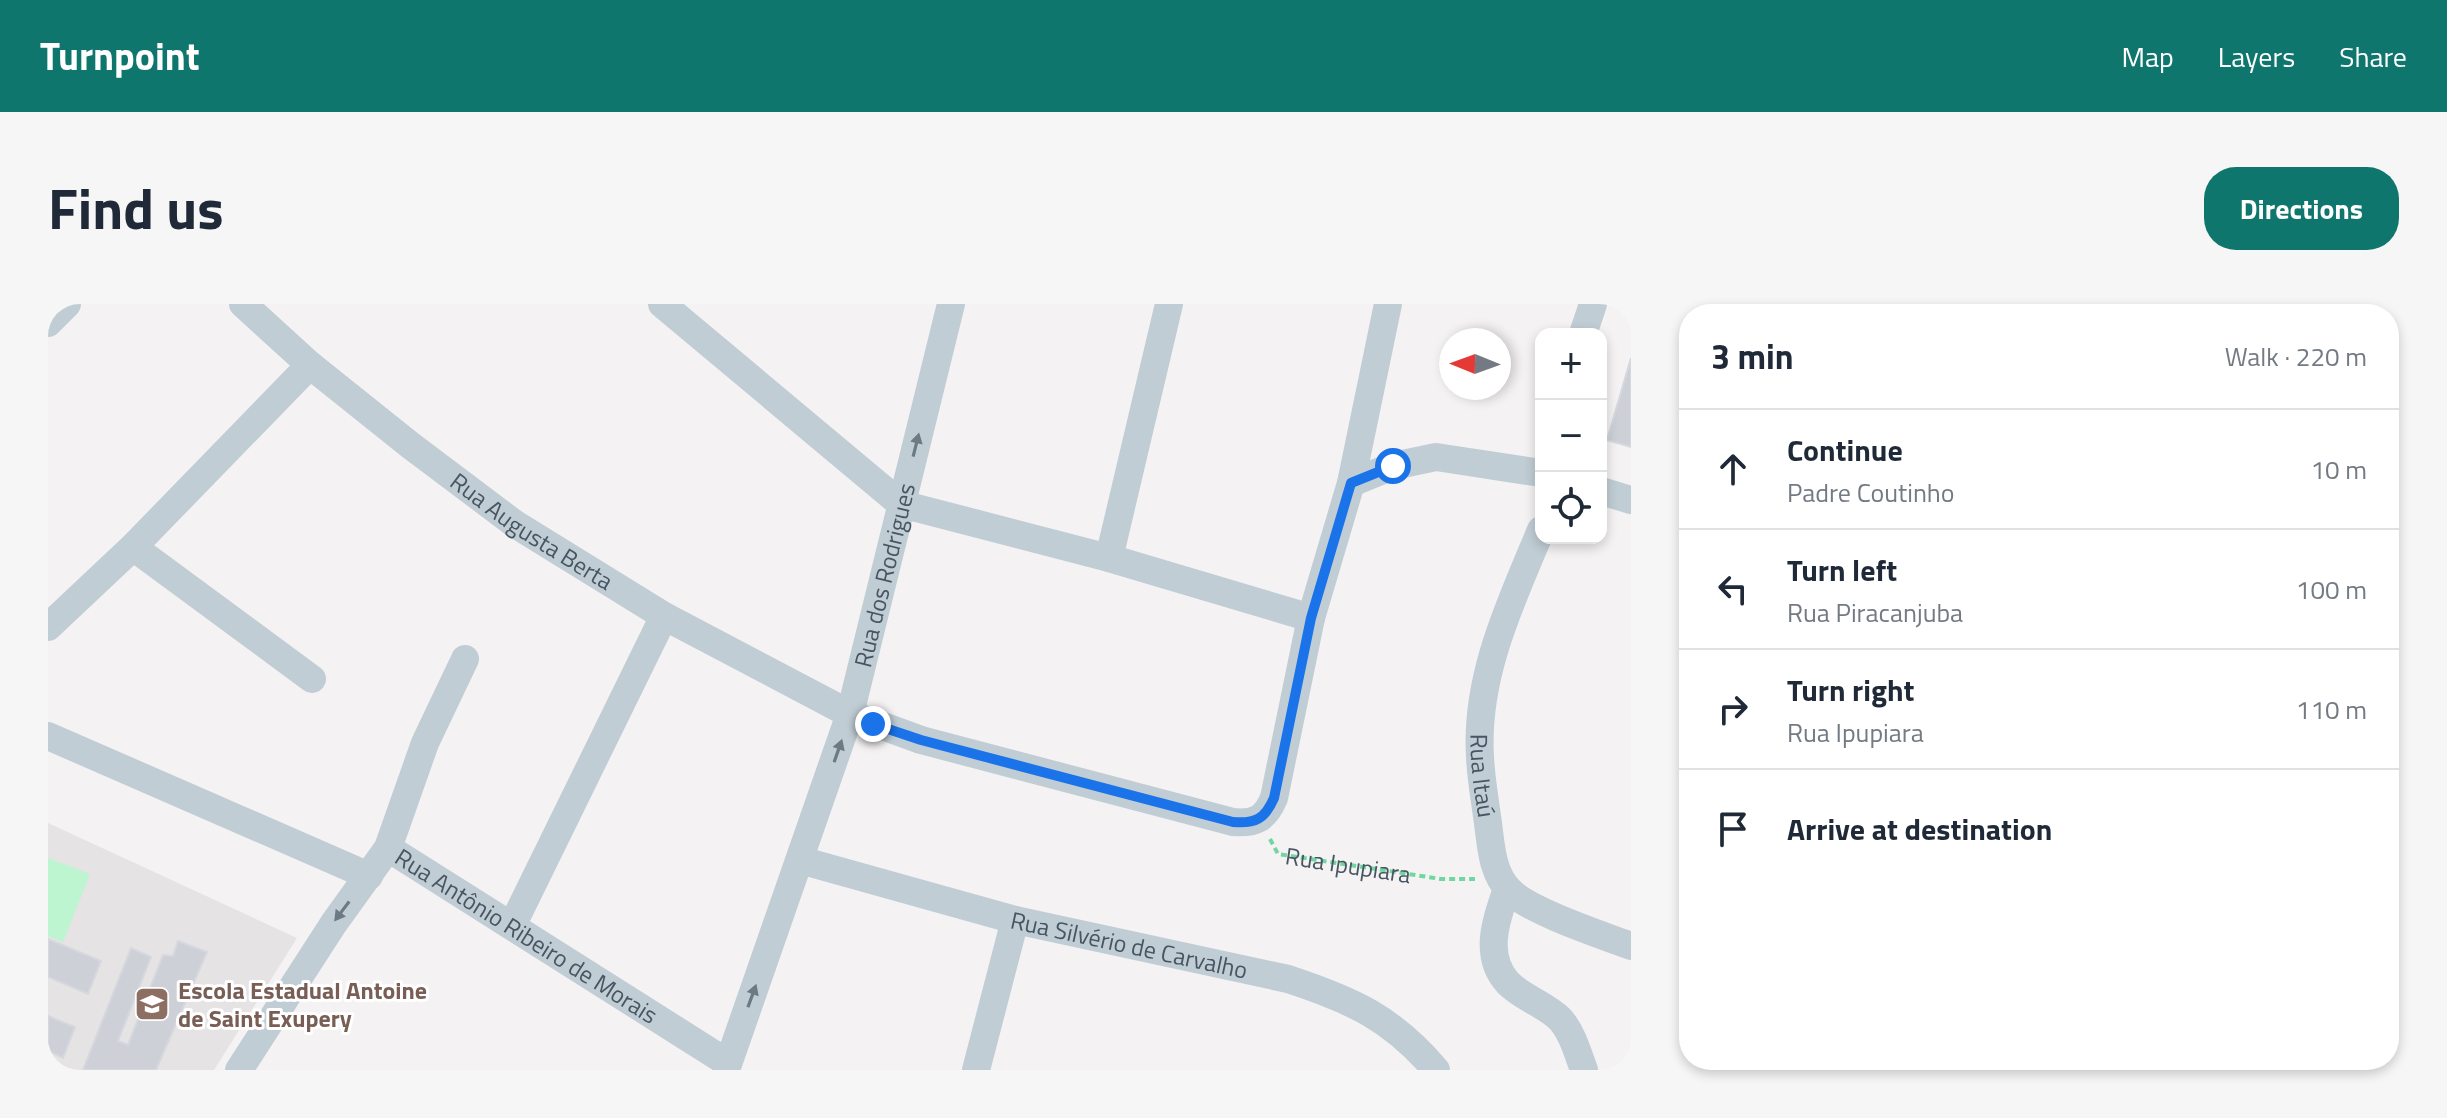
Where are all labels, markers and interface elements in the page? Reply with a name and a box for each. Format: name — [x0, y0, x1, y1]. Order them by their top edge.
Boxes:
text: Turnpoint — [40, 27, 200, 85]
text: Map — [2121, 35, 2174, 78]
text: Layers — [2218, 35, 2295, 78]
text: Share — [2339, 35, 2407, 78]
text: Find us — [48, 166, 224, 251]
button: Directions — [2204, 167, 2399, 250]
north arrow — [1439, 328, 1511, 400]
map controls — [1535, 328, 1607, 544]
button: + — [1535, 328, 1607, 400]
text: 3 min — [1711, 330, 1794, 382]
text: Walk · 220 m — [2225, 337, 2367, 376]
button: − — [1535, 400, 1607, 472]
text: Continue — [1787, 427, 1903, 473]
one-way arrow — [910, 432, 922, 457]
icon: ahead — [1711, 447, 1755, 491]
route start — [1375, 448, 1411, 484]
text: 10 m — [2310, 450, 2367, 489]
street label: Rua Augusta Berta — [443, 463, 620, 599]
button: locate — [1535, 472, 1607, 544]
text: Padre Coutinho — [1787, 473, 1955, 512]
street label: Rua dos Rodrigues — [844, 479, 924, 671]
text: Turn left — [1787, 547, 1897, 593]
icon: left — [1711, 567, 1755, 611]
text: 100 m — [2296, 570, 2367, 609]
text: Rua Piracanjuba — [1787, 593, 1963, 632]
text: Turn right — [1787, 667, 1915, 713]
icon: right — [1711, 687, 1755, 731]
text: 110 m — [2296, 690, 2367, 729]
route end — [855, 706, 891, 742]
text: Rua Ipupiara — [1787, 713, 1924, 752]
street label: Rua Itaú — [1462, 734, 1505, 820]
one-way arrow — [832, 739, 844, 763]
text: Arrive at destination — [1787, 806, 2052, 852]
icon: arrive — [1711, 807, 1755, 851]
street label: Rua Ipupiara — [1283, 837, 1413, 892]
street label: Rua Antônio Ribeiro de Morais — [388, 839, 665, 1032]
one-way arrow — [335, 901, 351, 922]
street label: Rua Silvério de Carvalho — [1007, 902, 1251, 988]
place label: Escola Estadual Antoine de Saint Exupery — [178, 972, 427, 1036]
one-way arrow — [746, 984, 759, 1008]
school or university icon: Escola Estadual Antoine de Saint Exupery — [133, 985, 171, 1023]

